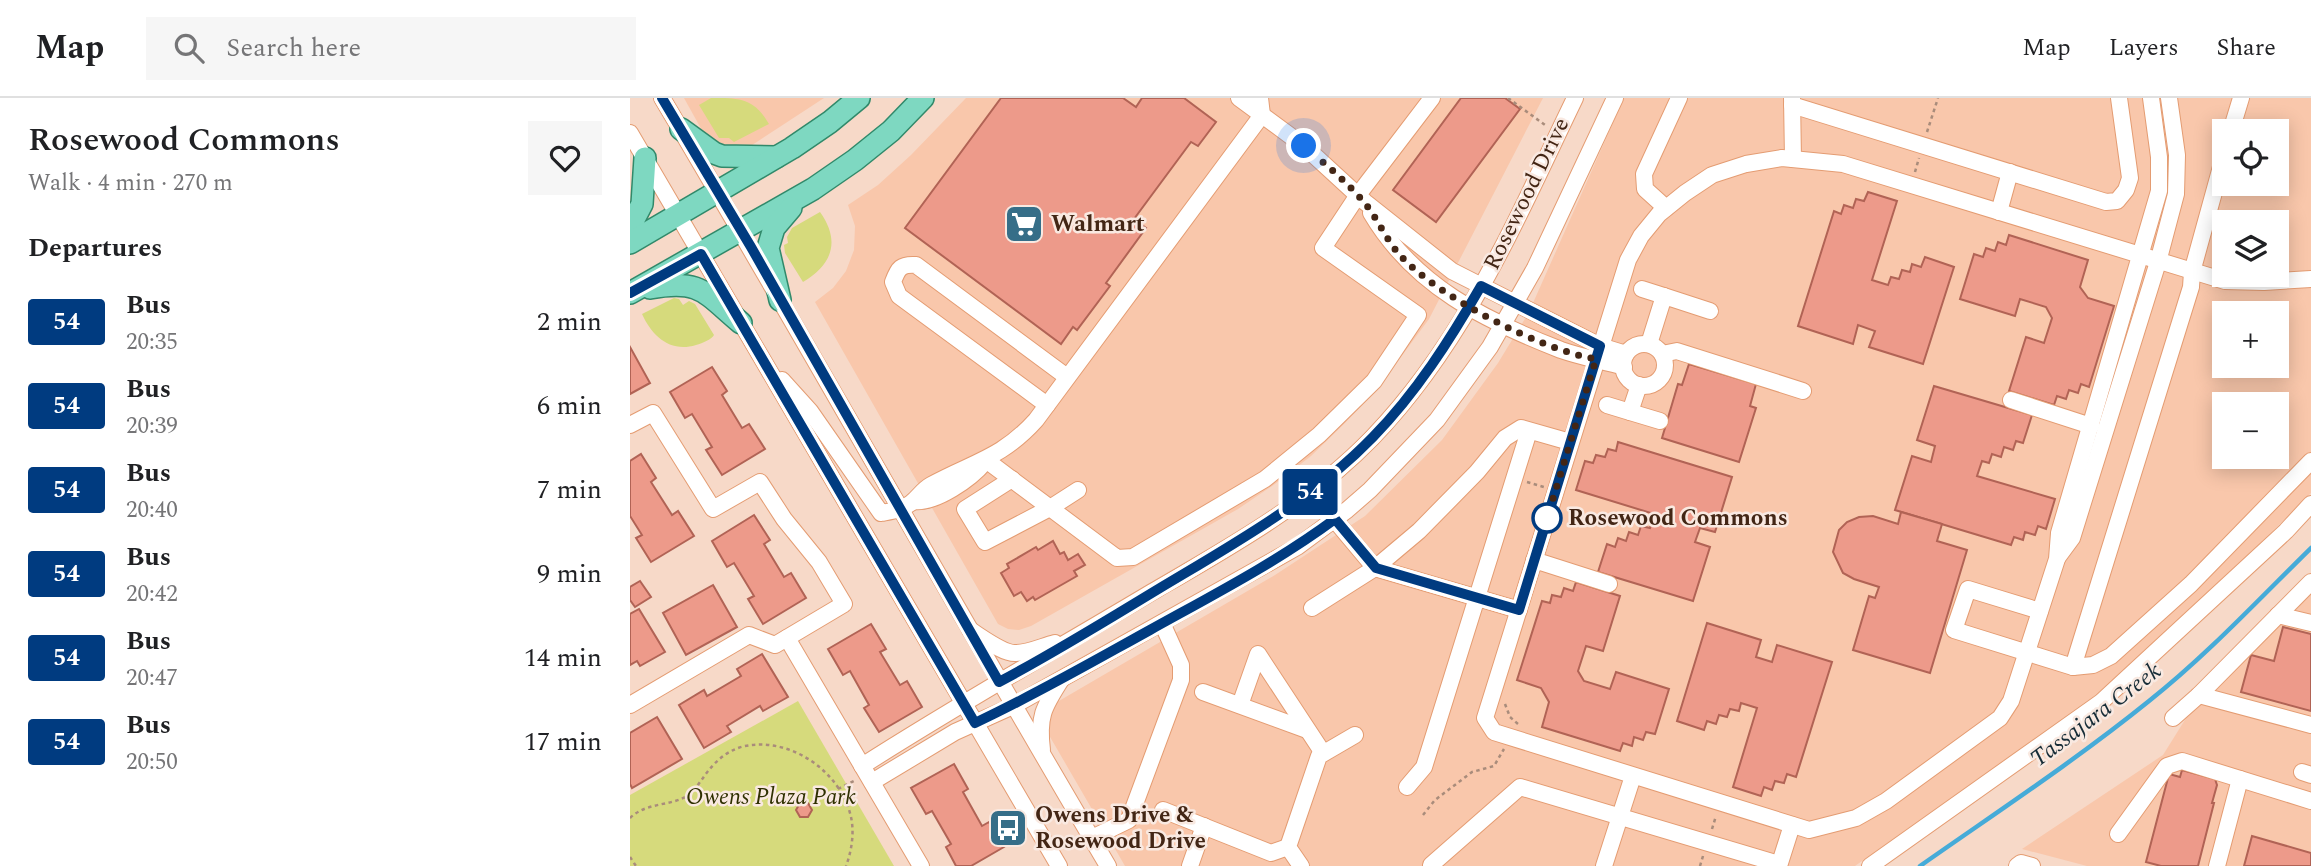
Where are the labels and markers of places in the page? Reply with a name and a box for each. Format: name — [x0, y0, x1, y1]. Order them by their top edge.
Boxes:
supermarket icon: Walmart — [1003, 203, 1045, 245]
place label: Walmart — [1051, 207, 1145, 242]
place label: Rosewood Commons — [1568, 501, 1788, 536]
marker: Rosewood Commons — [1532, 503, 1562, 533]
place label: Owens Drive & Rosewood Drive — [1035, 798, 1206, 859]
bus stop icon: Owens Drive & Rosewood Drive — [987, 807, 1029, 849]

